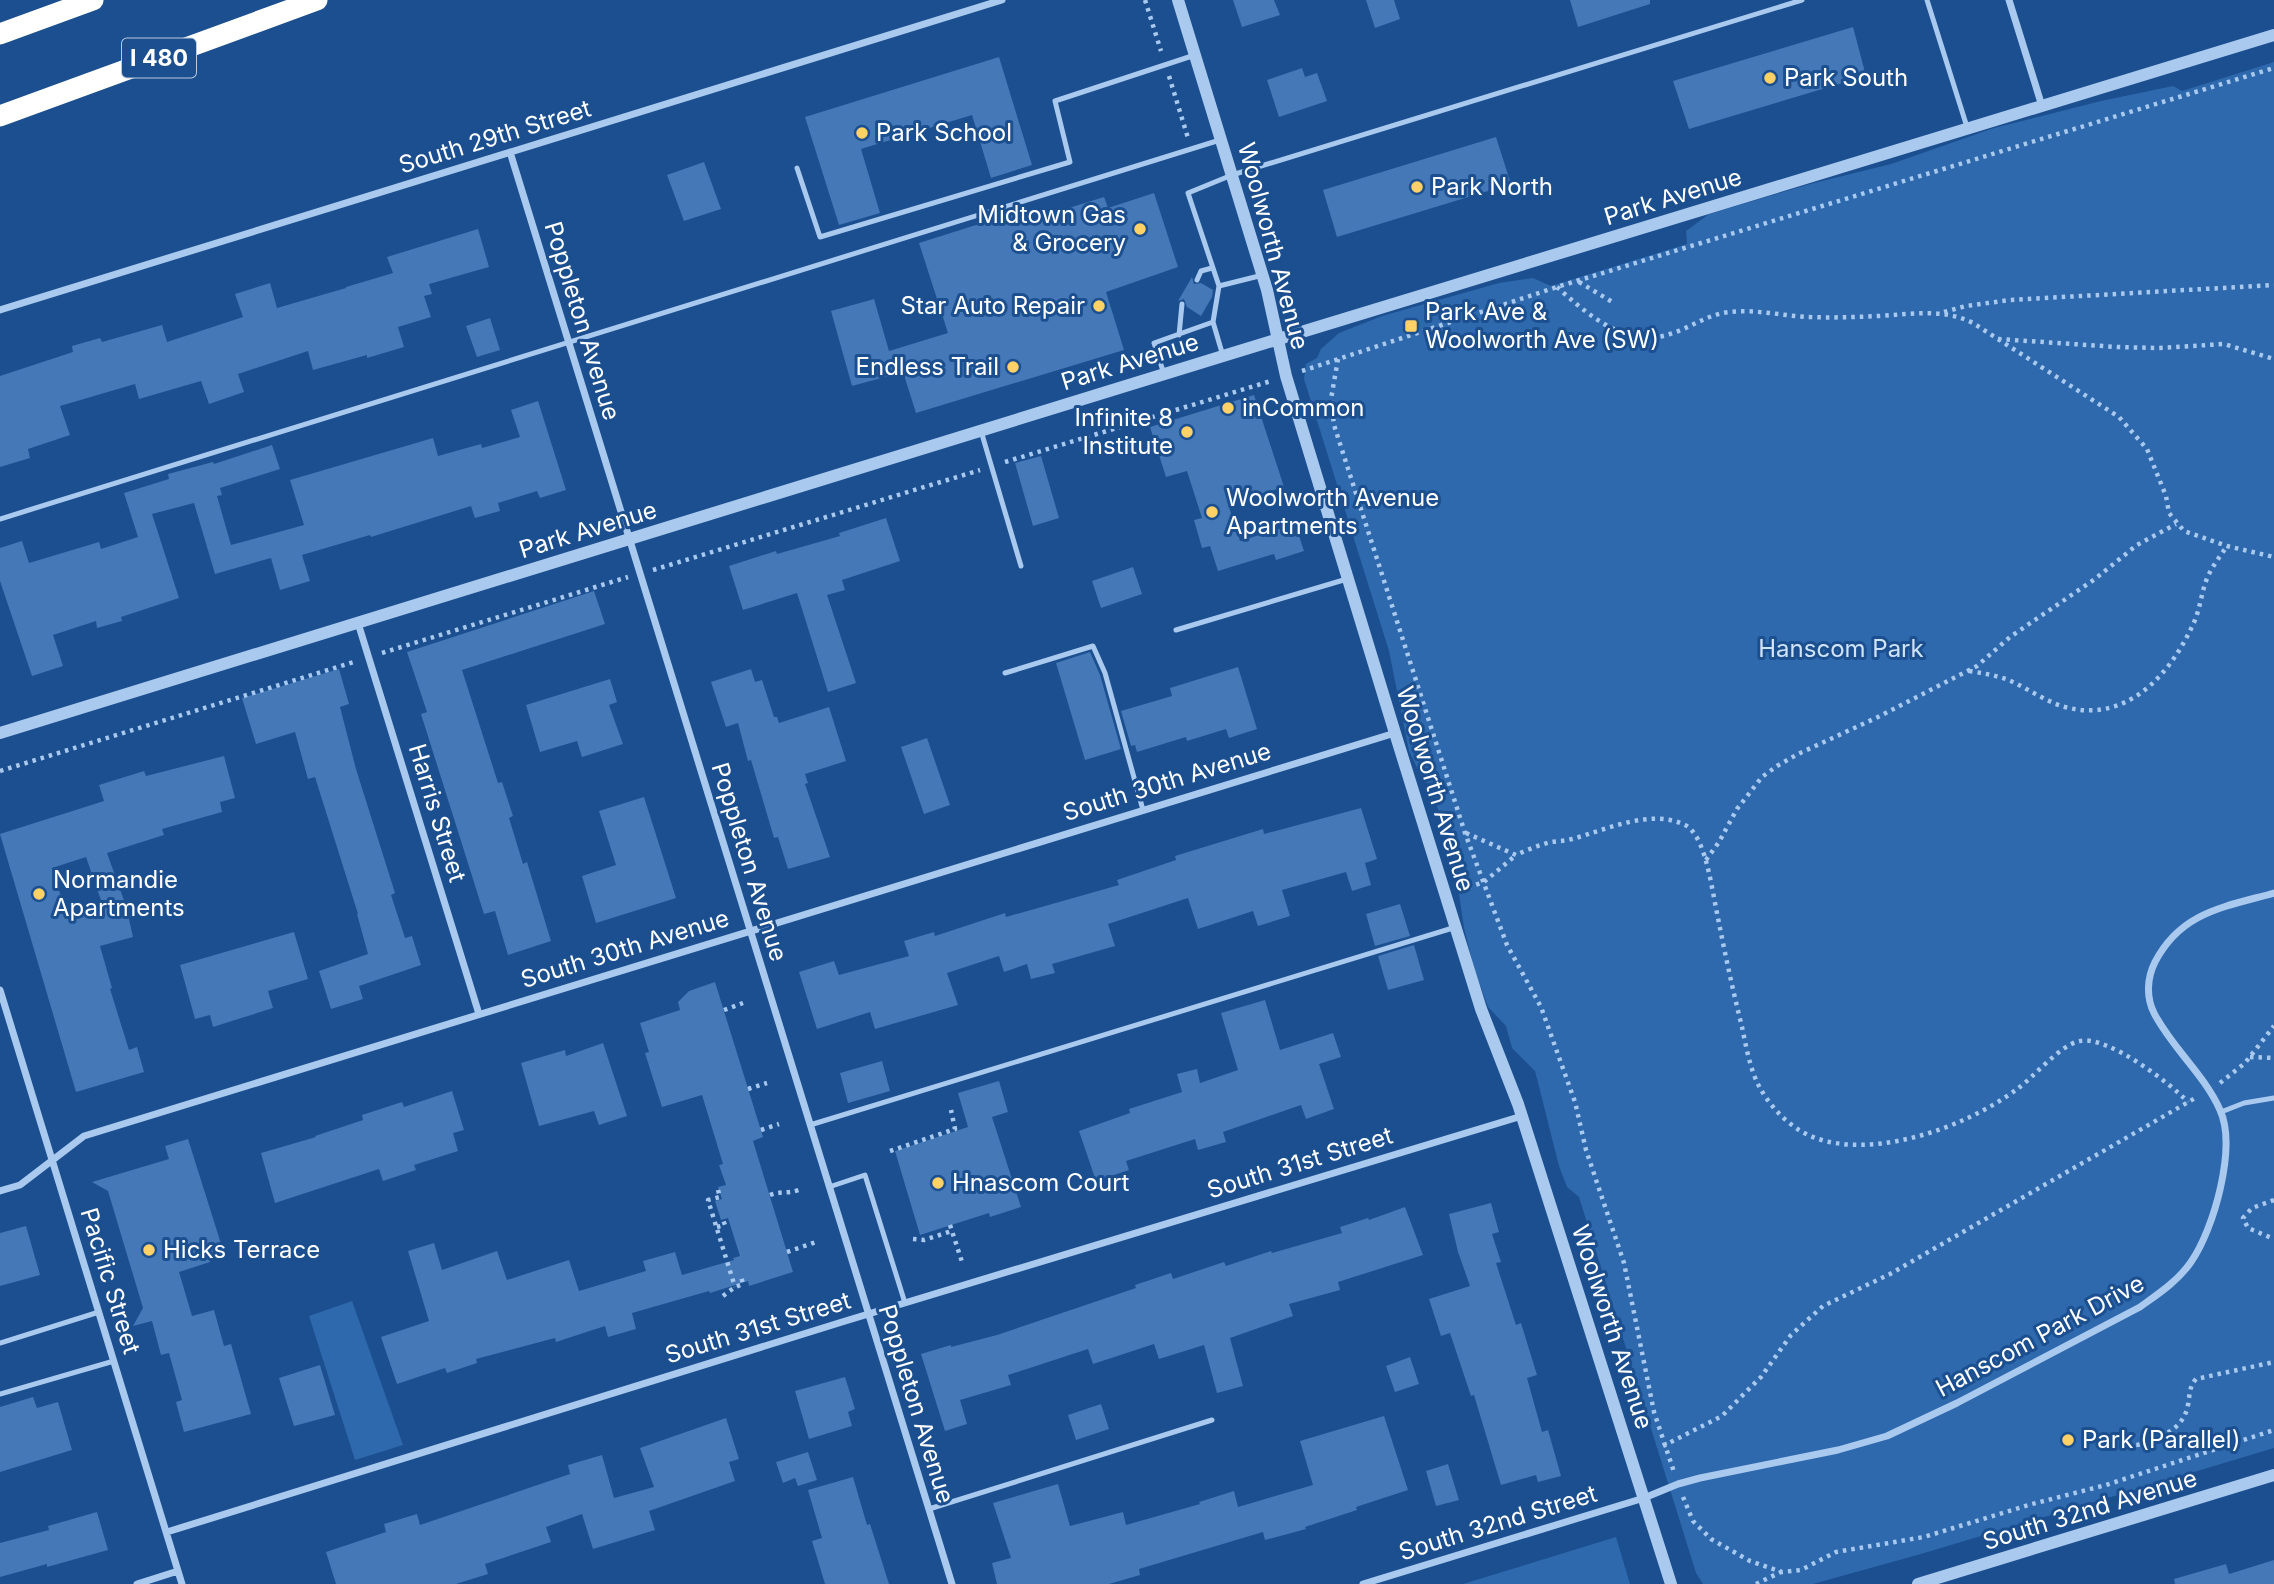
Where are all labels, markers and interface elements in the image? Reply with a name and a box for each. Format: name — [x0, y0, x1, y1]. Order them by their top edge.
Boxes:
road number: I 480 — [122, 39, 196, 78]
place label: Park South — [1784, 63, 1908, 92]
marker: Park South — [1762, 70, 1778, 86]
street label: South 29th Street — [395, 93, 594, 180]
place label: Park School — [876, 118, 1012, 147]
marker: Park School — [854, 125, 870, 141]
street label: Woolworth Avenue — [1232, 139, 1315, 353]
street label: Park Avenue — [1601, 162, 1745, 231]
place label: Park North — [1431, 172, 1553, 201]
marker: Park North — [1409, 179, 1425, 195]
place label: Midtown Gas & Grocery — [977, 200, 1126, 257]
street label: Poppleton Avenue — [538, 218, 626, 424]
marker: Midtown Gas & Grocery — [1132, 221, 1148, 237]
place label: Star Auto Repair — [901, 291, 1085, 320]
place label: Park Ave & Woolworth Ave (SW) — [1425, 297, 1659, 354]
marker: Star Auto Repair — [1091, 298, 1107, 314]
marker: Park Ave & Woolworth Ave (SW) — [1403, 318, 1419, 334]
street label: Park Avenue — [1058, 327, 1202, 396]
place label: Endless Trail — [856, 352, 999, 381]
marker: Endless Trail — [1005, 359, 1021, 375]
place label: inCommon — [1242, 393, 1365, 422]
marker: inCommon — [1220, 400, 1236, 416]
place label: Infinite 8 Institute — [1074, 403, 1173, 460]
marker: Infinite 8 Institute — [1179, 424, 1195, 440]
place label: Woolworth Avenue Apartments — [1226, 483, 1439, 540]
street label: Park Avenue — [516, 495, 660, 564]
marker: Woolworth Avenue Apartments — [1204, 504, 1220, 520]
park label: Hanscom Park — [1758, 634, 1924, 663]
street label: Woolworth Avenue — [1390, 683, 1481, 895]
street label: South 30th Avenue — [1059, 736, 1274, 827]
street label: Harris Street — [403, 740, 472, 886]
street label: Poppleton Avenue — [705, 759, 793, 965]
place label: Normandie Apartments — [53, 865, 185, 922]
marker: Normandie Apartments — [31, 886, 47, 902]
street label: South 30th Avenue — [517, 903, 732, 994]
street label: South 31st Street — [1204, 1120, 1396, 1205]
place label: Hnascom Court — [952, 1168, 1130, 1197]
marker: Hnascom Court — [930, 1175, 946, 1191]
street label: Pacific Street — [75, 1204, 146, 1358]
street label: Woolworth Avenue — [1566, 1221, 1659, 1433]
place label: Hicks Terrace — [163, 1235, 320, 1264]
marker: Hicks Terrace — [141, 1242, 157, 1258]
street label: Hanscom Park Drive — [1931, 1268, 2149, 1403]
street label: South 31st Street — [662, 1285, 854, 1370]
street label: Poppleton Avenue — [872, 1301, 960, 1507]
place label: Park (Parallel) — [2082, 1425, 2240, 1454]
marker: Park (Parallel) — [2060, 1432, 2076, 1448]
street label: South 32nd Avenue — [1979, 1463, 2200, 1556]
street label: South 32nd Street — [1395, 1479, 1601, 1566]

